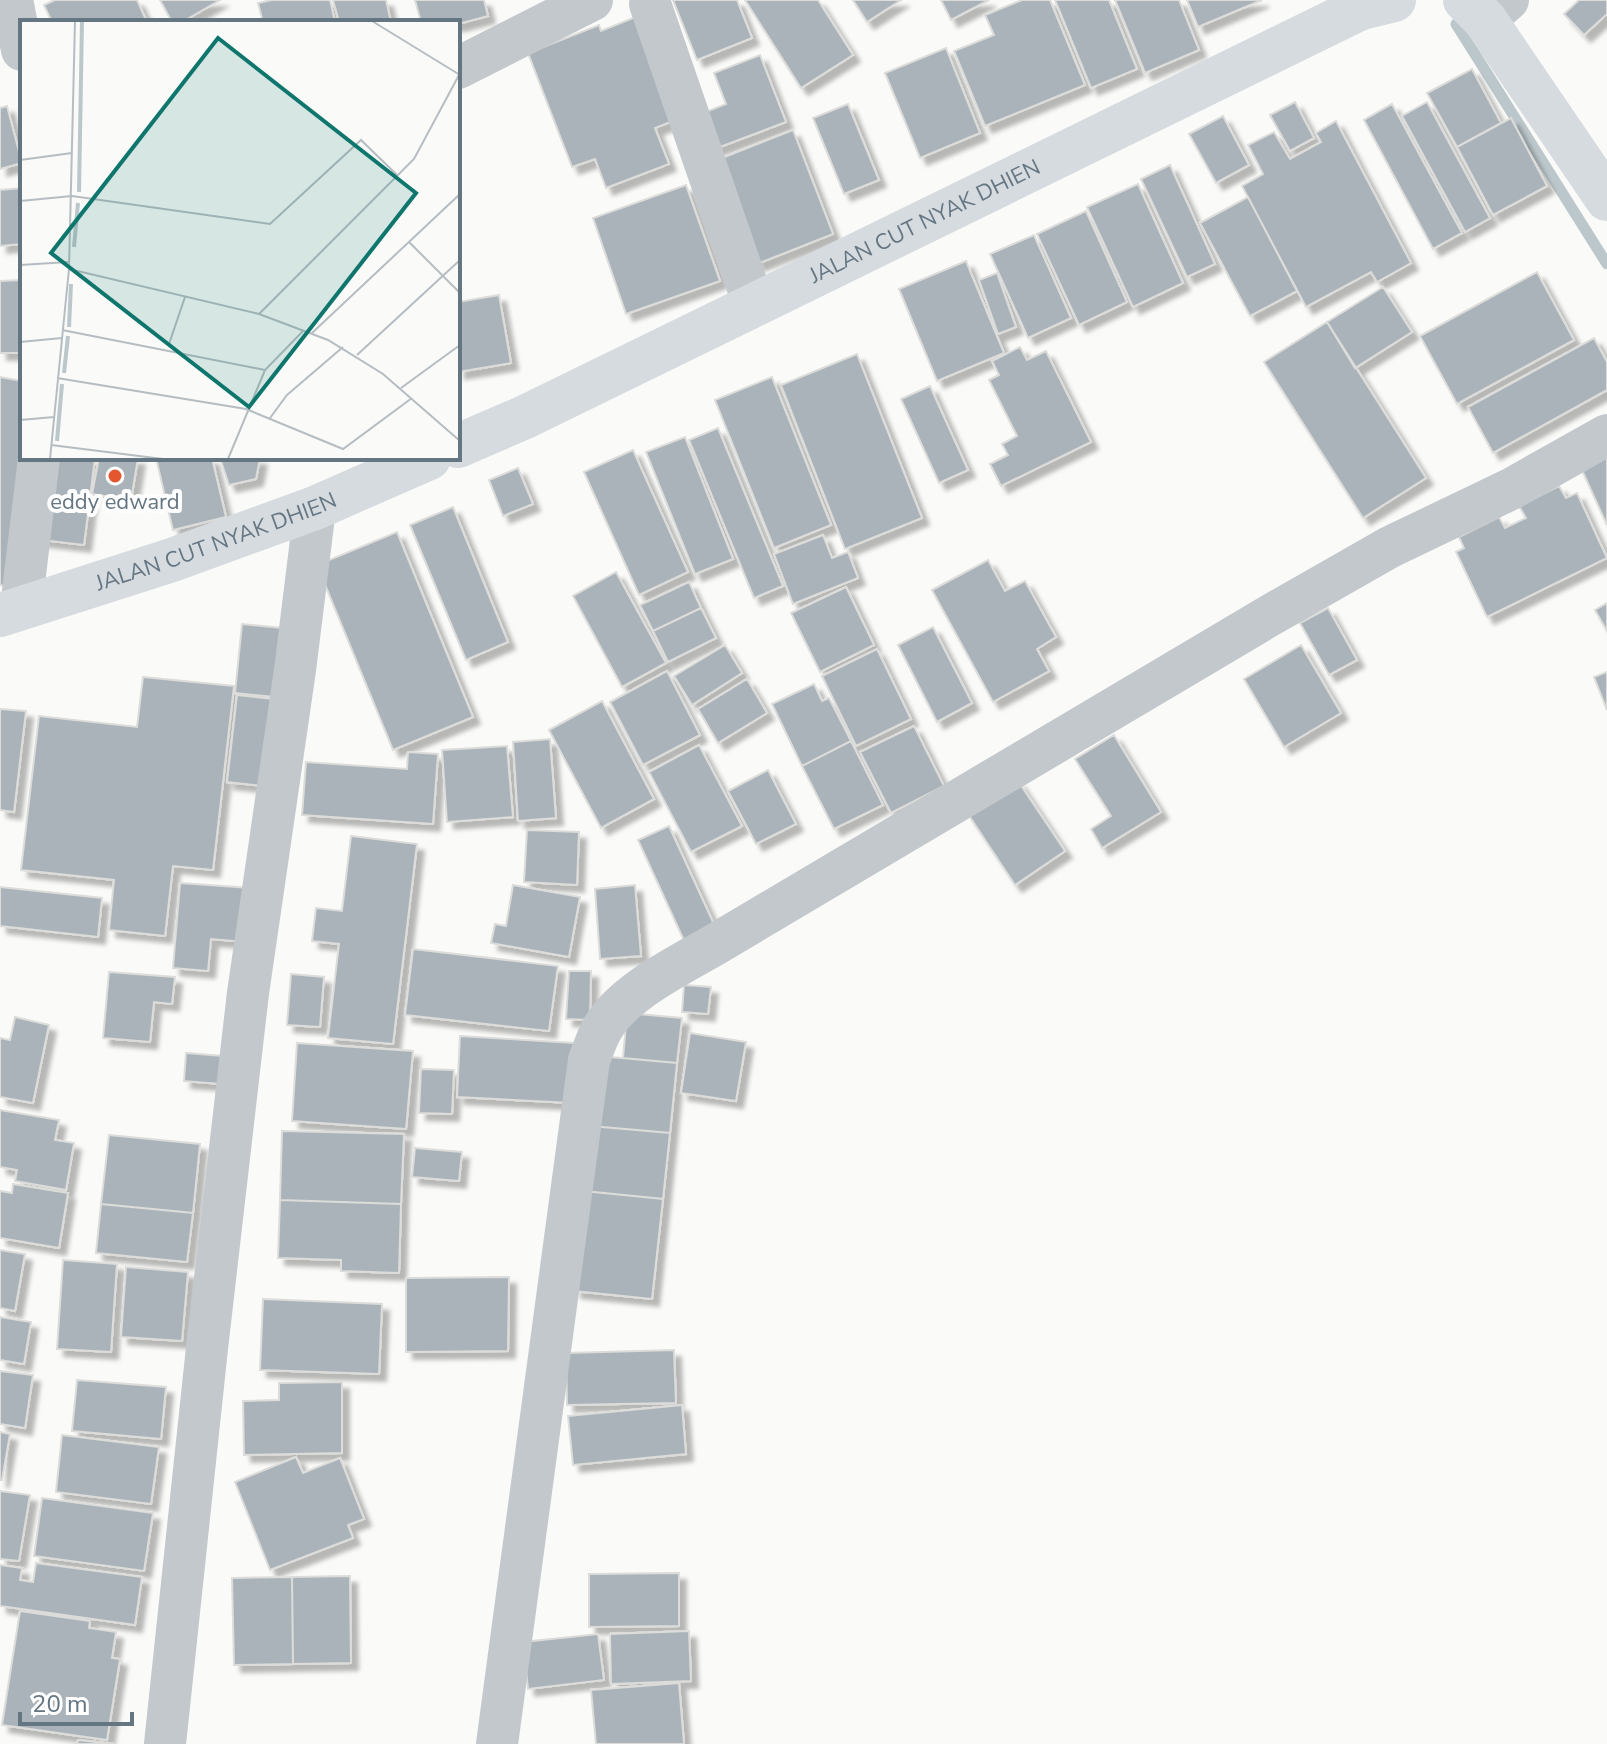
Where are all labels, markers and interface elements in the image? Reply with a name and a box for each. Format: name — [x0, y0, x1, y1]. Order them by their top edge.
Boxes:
inset map — [20, 20, 460, 460]
street label: JALAN CUT NYAK DHIEN — [803, 152, 1045, 291]
marker: eddy edward — [106, 467, 124, 485]
street label: JALAN CUT NYAK DHIEN — [91, 485, 341, 599]
place label: eddy edward — [50, 487, 180, 517]
scale bar — [20, 1676, 132, 1726]
text: 20 m — [32, 1688, 88, 1720]

